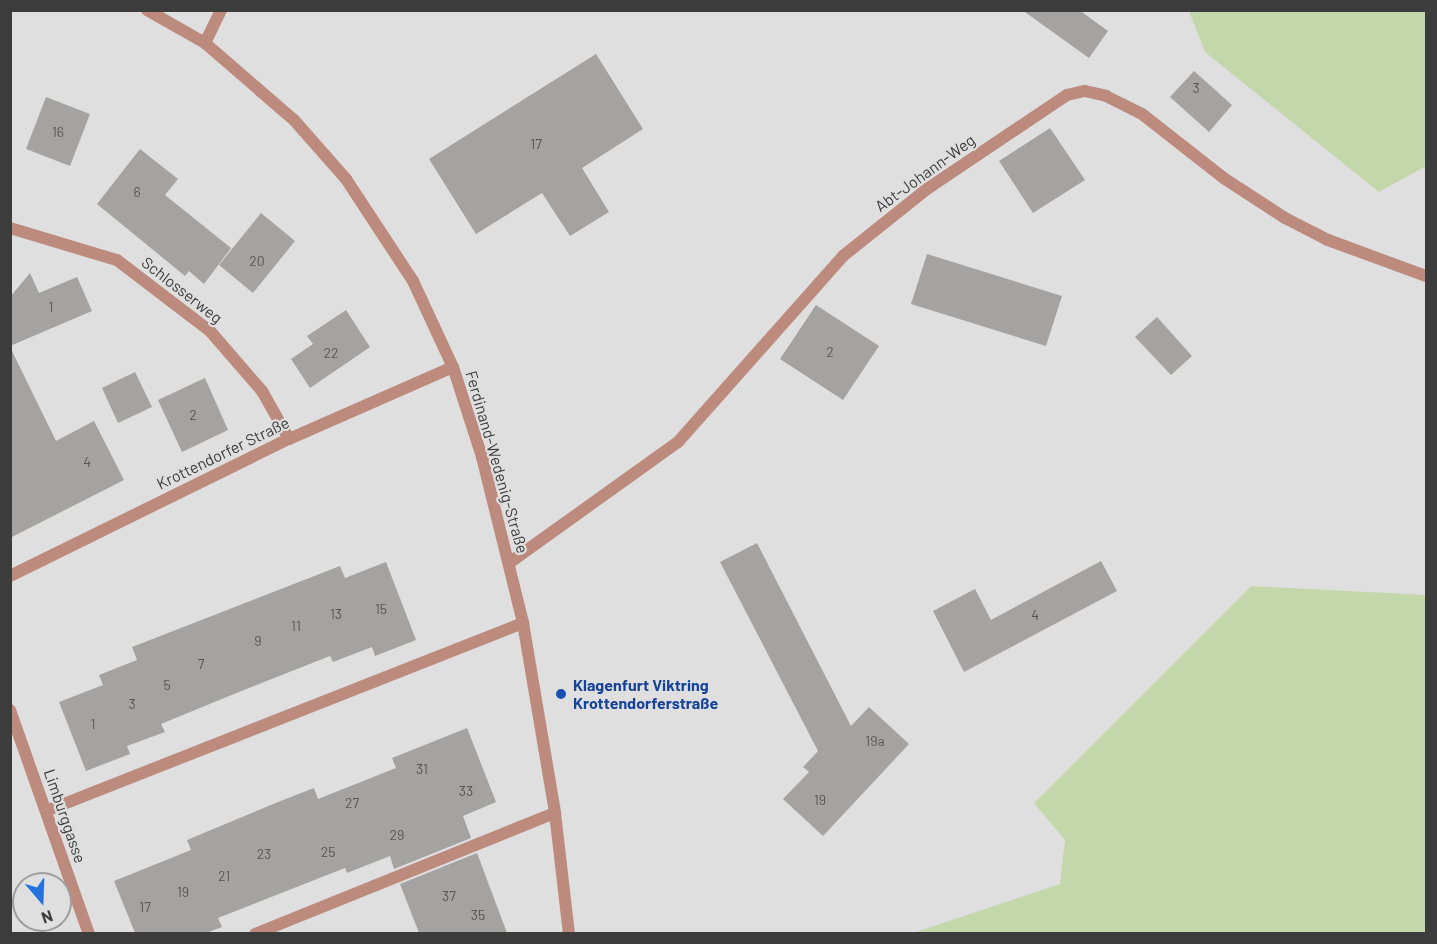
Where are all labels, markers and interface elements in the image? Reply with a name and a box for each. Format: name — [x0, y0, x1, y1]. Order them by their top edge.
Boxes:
house number: 3 — [1192, 80, 1200, 96]
house number: 16 — [52, 124, 64, 140]
street label: Abt-Johann-Weg — [871, 130, 979, 216]
house number: 17 — [530, 136, 542, 152]
house number: 6 — [133, 184, 141, 200]
street label: Schlosserweg — [138, 253, 226, 327]
house number: 20 — [249, 253, 265, 269]
house number: 1 — [49, 299, 53, 315]
house number: 2 — [826, 344, 834, 360]
house number: 22 — [323, 345, 339, 361]
street label: Ferdinand-Wedenig-Straße — [462, 368, 532, 556]
house number: 2 — [189, 407, 197, 423]
street label: Krottendorfer Straße — [154, 413, 292, 493]
house number: 4 — [83, 454, 91, 470]
house number: 15 — [375, 601, 387, 617]
house number: 13 — [330, 606, 342, 622]
house number: 4 — [1031, 607, 1039, 623]
house number: 11 — [291, 618, 301, 634]
house number: 9 — [254, 633, 262, 649]
house number: 7 — [198, 656, 204, 672]
place label: Klagenfurt Viktring Krottendorferstraße — [573, 675, 718, 713]
house number: 5 — [163, 677, 171, 693]
marker: Klagenfurt Viktring Krottendorferstraße — [554, 687, 568, 701]
house number: 3 — [128, 696, 136, 712]
house number: 1 — [91, 716, 95, 732]
house number: 19a — [865, 733, 885, 749]
house number: 31 — [416, 761, 428, 777]
street label: Limburggasse — [40, 766, 90, 866]
house number: 33 — [459, 783, 473, 799]
house number: 19 — [814, 792, 826, 808]
house number: 27 — [345, 795, 359, 811]
house number: 29 — [390, 827, 404, 843]
house number: 25 — [321, 844, 335, 860]
house number: 23 — [257, 846, 271, 862]
house number: 21 — [218, 868, 230, 884]
north arrow — [12, 872, 72, 932]
house number: 19 — [177, 884, 189, 900]
house number: 37 — [442, 888, 456, 904]
house number: 17 — [139, 899, 151, 915]
text: N — [39, 907, 56, 928]
house number: 35 — [471, 907, 485, 923]

